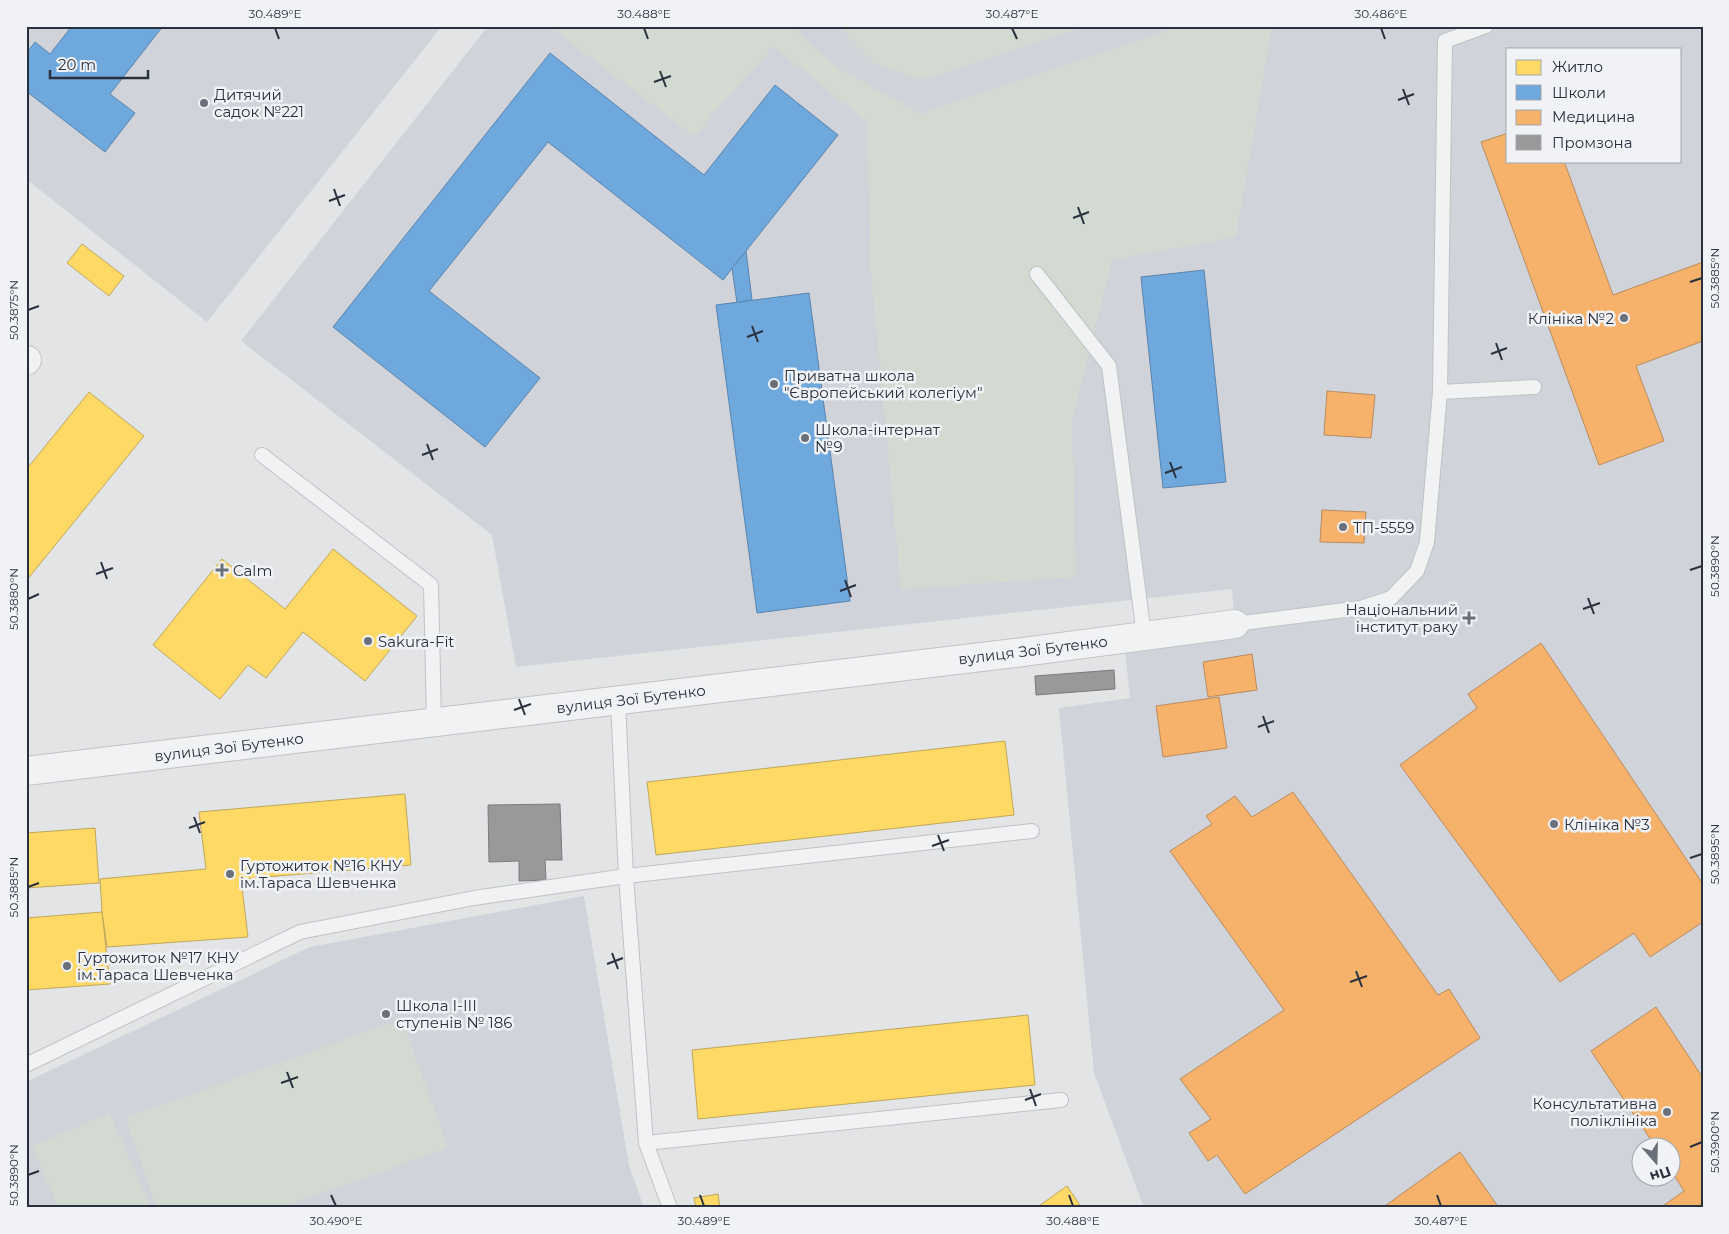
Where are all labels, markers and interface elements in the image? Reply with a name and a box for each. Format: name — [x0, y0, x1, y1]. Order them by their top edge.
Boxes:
text: 30.489°E — [248, 6, 302, 21]
text: 30.488°E — [617, 6, 671, 21]
text: 30.487°E — [986, 6, 1038, 21]
text: 30.486°E — [1355, 6, 1407, 21]
scale bar — [50, 48, 148, 80]
legend — [1506, 48, 1682, 162]
text: 20 m — [58, 55, 96, 74]
text: Житло — [1552, 57, 1603, 76]
text: Школи — [1552, 83, 1606, 102]
place label: Дитячий садок №221 — [214, 85, 304, 121]
marker: Дитячий садок №221 — [198, 97, 210, 109]
text: Медицина — [1552, 107, 1635, 126]
text: Промзона — [1552, 133, 1632, 152]
text: 50.3885°N — [1707, 248, 1722, 308]
text: 50.3875°N — [6, 280, 21, 340]
place label: Клініка №2 — [1528, 309, 1614, 328]
marker: Клініка №2 — [1618, 312, 1630, 324]
place label: Приватна школа "Європейський колегіум" — [784, 366, 983, 402]
marker: Приватна школа "Європейський колегіум" — [768, 378, 780, 390]
place label: Школа-інтернат №9 — [815, 420, 941, 456]
marker: Школа-інтернат №9 — [799, 432, 811, 444]
place label: ТП-5559 — [1353, 518, 1414, 537]
marker: ТП-5559 — [1337, 521, 1349, 533]
text: 50.3890°N — [1707, 535, 1722, 597]
place label: Calm — [233, 561, 272, 580]
marker: Calm — [215, 563, 229, 577]
text: 50.3880°N — [6, 568, 21, 630]
place label: Національний інститут раку — [1345, 600, 1459, 636]
marker: Національний інститут раку — [1462, 611, 1476, 625]
street label: вулиця Зої Бутенко — [957, 631, 1109, 669]
place label: Sakura-Fit — [378, 632, 454, 651]
marker: Sakura-Fit — [362, 635, 374, 647]
street label: вулиця Зої Бутенко — [555, 680, 707, 718]
street label: вулиця Зої Бутенко — [153, 728, 305, 766]
place label: Клініка №3 — [1564, 815, 1650, 834]
marker: Клініка №3 — [1548, 818, 1560, 830]
text: 50.3895°N — [1707, 824, 1722, 884]
place label: Гуртожиток №16 КНУ ім.Тараса Шевченка — [240, 856, 403, 892]
text: 50.3885°N — [6, 857, 21, 917]
marker: Гуртожиток №16 КНУ ім.Тараса Шевченка — [224, 868, 236, 880]
place label: Гуртожиток №17 КНУ ім.Тараса Шевченка — [77, 948, 240, 984]
marker: Гуртожиток №17 КНУ ім.Тараса Шевченка — [61, 960, 73, 972]
place label: Школа І-ІІІ ступенів № 186 — [396, 996, 512, 1032]
marker: Школа І-ІІІ ступенів № 186 — [380, 1008, 392, 1020]
place label: Консультативна поліклініка — [1533, 1094, 1657, 1130]
marker: Консультативна поліклініка — [1661, 1106, 1673, 1118]
text: 50.3900°N — [1707, 1111, 1722, 1173]
north arrow — [1632, 1136, 1682, 1186]
text: 50.3890°N — [6, 1144, 21, 1206]
text: Пн — [1647, 1162, 1673, 1186]
text: 30.490°E — [309, 1213, 363, 1228]
text: 30.489°E — [677, 1213, 731, 1228]
text: 30.488°E — [1046, 1213, 1100, 1228]
text: 30.487°E — [1415, 1213, 1467, 1228]

